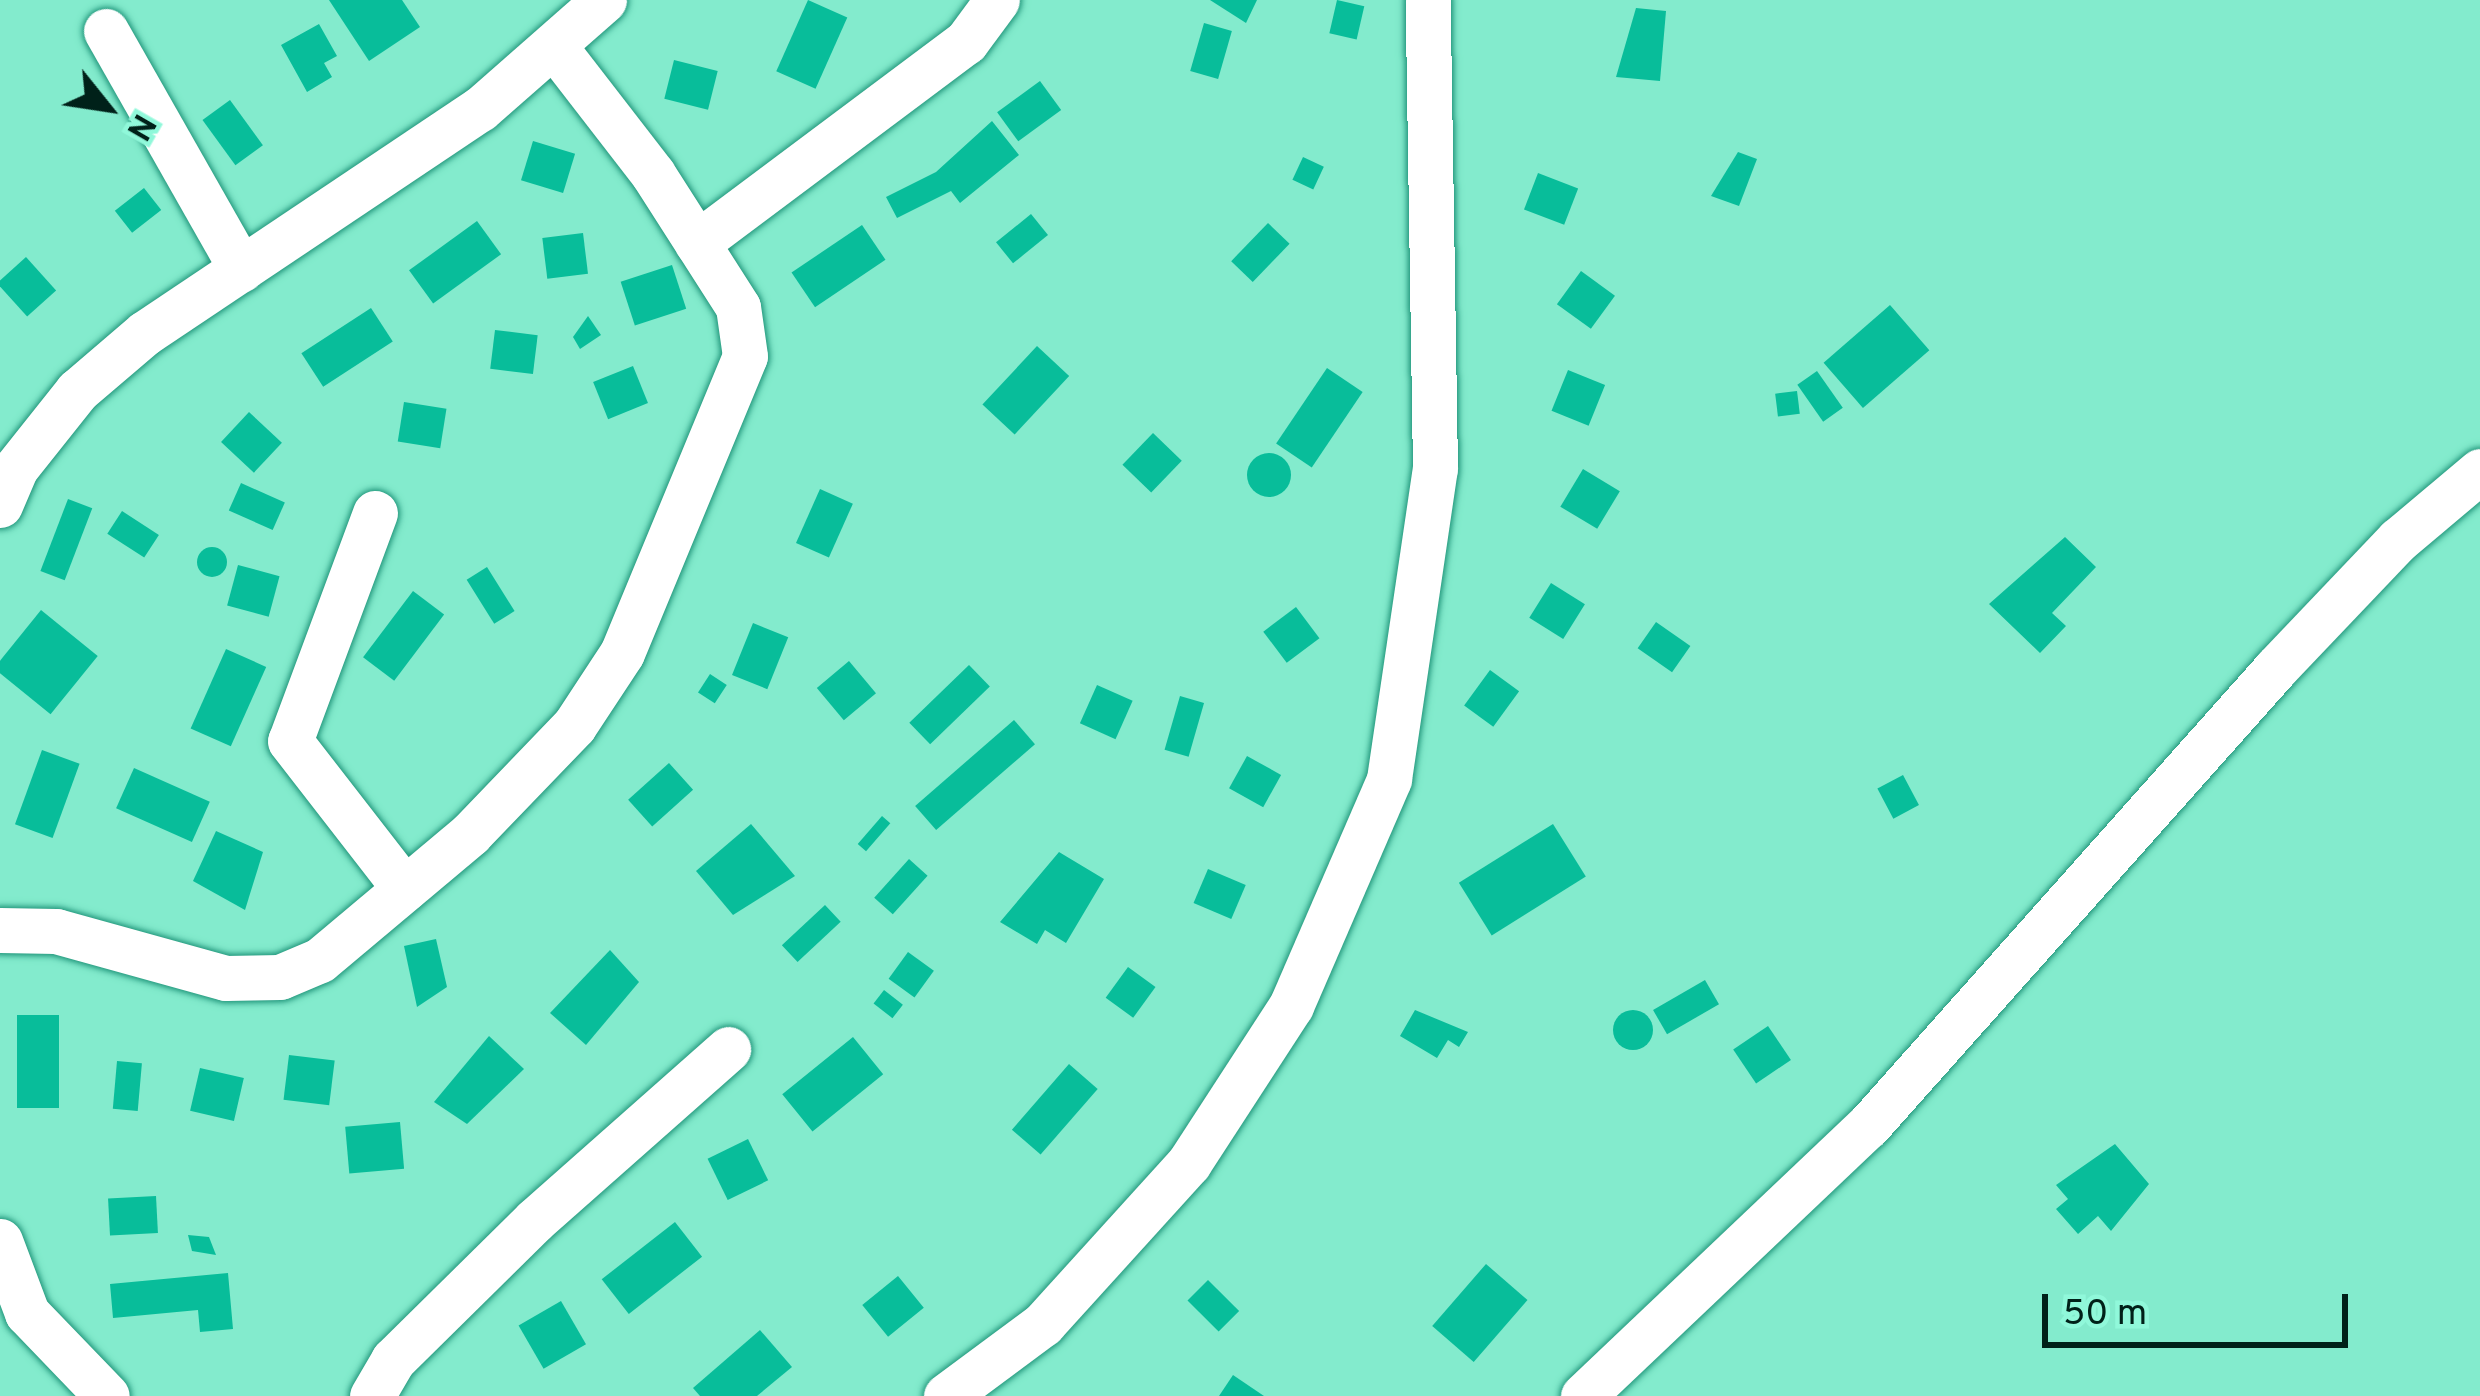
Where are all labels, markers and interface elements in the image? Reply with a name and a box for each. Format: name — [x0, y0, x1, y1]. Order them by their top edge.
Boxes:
north arrow — [48, 48, 168, 168]
text: N — [115, 105, 163, 147]
scale bar — [2048, 1270, 2354, 1344]
text: 50 m — [2063, 1292, 2147, 1338]

